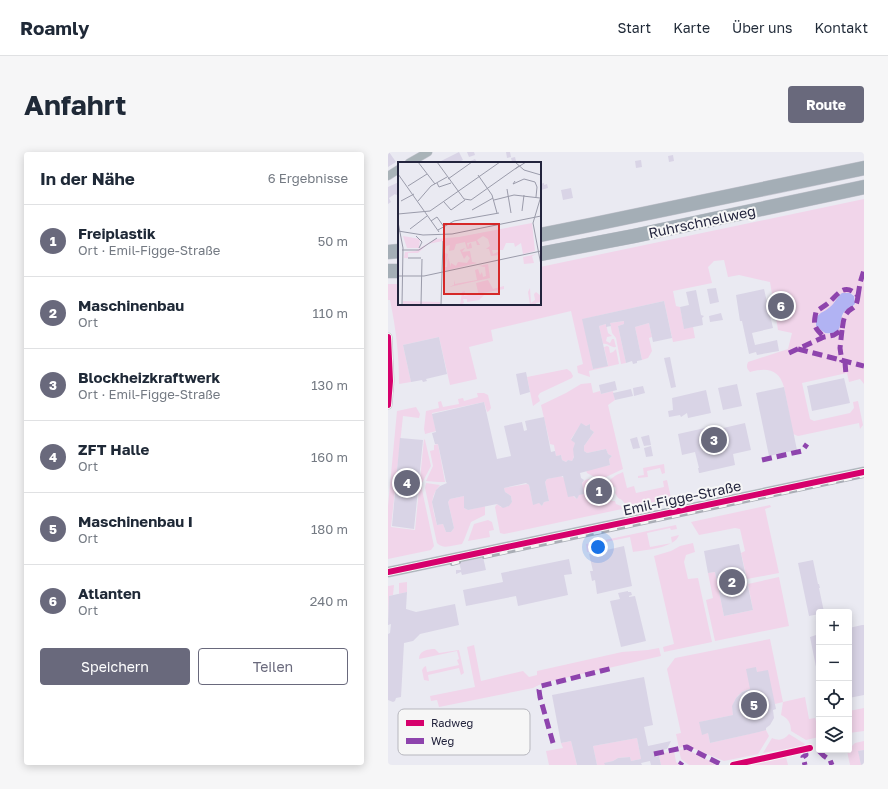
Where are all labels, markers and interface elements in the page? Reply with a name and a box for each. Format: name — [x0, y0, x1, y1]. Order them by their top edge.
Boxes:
text: Roamly — [20, 16, 89, 39]
text: Start — [618, 19, 651, 36]
text: Karte — [673, 19, 710, 36]
text: Über uns — [732, 19, 792, 36]
text: Kontakt — [814, 19, 868, 36]
button: Route — [788, 86, 864, 123]
text: Anfahrt — [24, 88, 126, 121]
inset map — [398, 162, 541, 305]
text: In der Nähe — [40, 168, 135, 189]
text: 6 Ergebnisse — [268, 170, 348, 186]
street label: Ruhrschnellweg — [647, 202, 757, 241]
text: Freiplastik — [78, 224, 156, 242]
text: 1 — [50, 233, 56, 249]
text: 50 m — [318, 233, 348, 249]
text: Ort · Emil-Figge-Straße — [78, 242, 220, 258]
pin: 6 — [768, 291, 794, 321]
text: Maschinenbau — [78, 296, 184, 314]
text: 2 — [49, 305, 57, 321]
text: 110 m — [313, 305, 348, 321]
text: Ort — [78, 314, 98, 330]
text: Blockheizkraftwerk — [78, 368, 220, 386]
text: 3 — [49, 377, 57, 393]
text: 130 m — [311, 377, 348, 393]
text: Ort · Emil-Figge-Straße — [78, 386, 220, 402]
pin: 3 — [701, 425, 727, 455]
text: ZFT Halle — [78, 440, 149, 458]
text: 4 — [49, 449, 57, 465]
text: 160 m — [311, 449, 348, 465]
text: Ort — [78, 458, 98, 474]
pin: 4 — [394, 468, 420, 498]
pin: 1 — [586, 476, 612, 506]
street label: Emil-Figge-Straße — [621, 477, 743, 518]
text: Maschinenbau I — [78, 512, 193, 530]
text: 5 — [49, 521, 57, 537]
text: 180 m — [311, 521, 348, 537]
text: Ort — [78, 530, 98, 546]
your location — [588, 537, 608, 557]
pin: 2 — [719, 567, 745, 597]
text: Atlanten — [78, 584, 141, 602]
text: 6 — [49, 593, 57, 609]
text: 240 m — [310, 593, 348, 609]
text: Ort — [78, 602, 98, 618]
map controls — [816, 609, 852, 753]
button: + — [816, 609, 852, 645]
button: − — [816, 645, 852, 681]
button: Speichern — [40, 648, 190, 685]
button: Teilen — [198, 648, 348, 685]
button: locate — [816, 681, 852, 717]
pin: 5 — [741, 690, 767, 720]
legend — [398, 709, 530, 755]
text: Radweg — [431, 716, 473, 729]
button: layers — [816, 717, 852, 753]
text: Weg — [431, 734, 454, 747]

